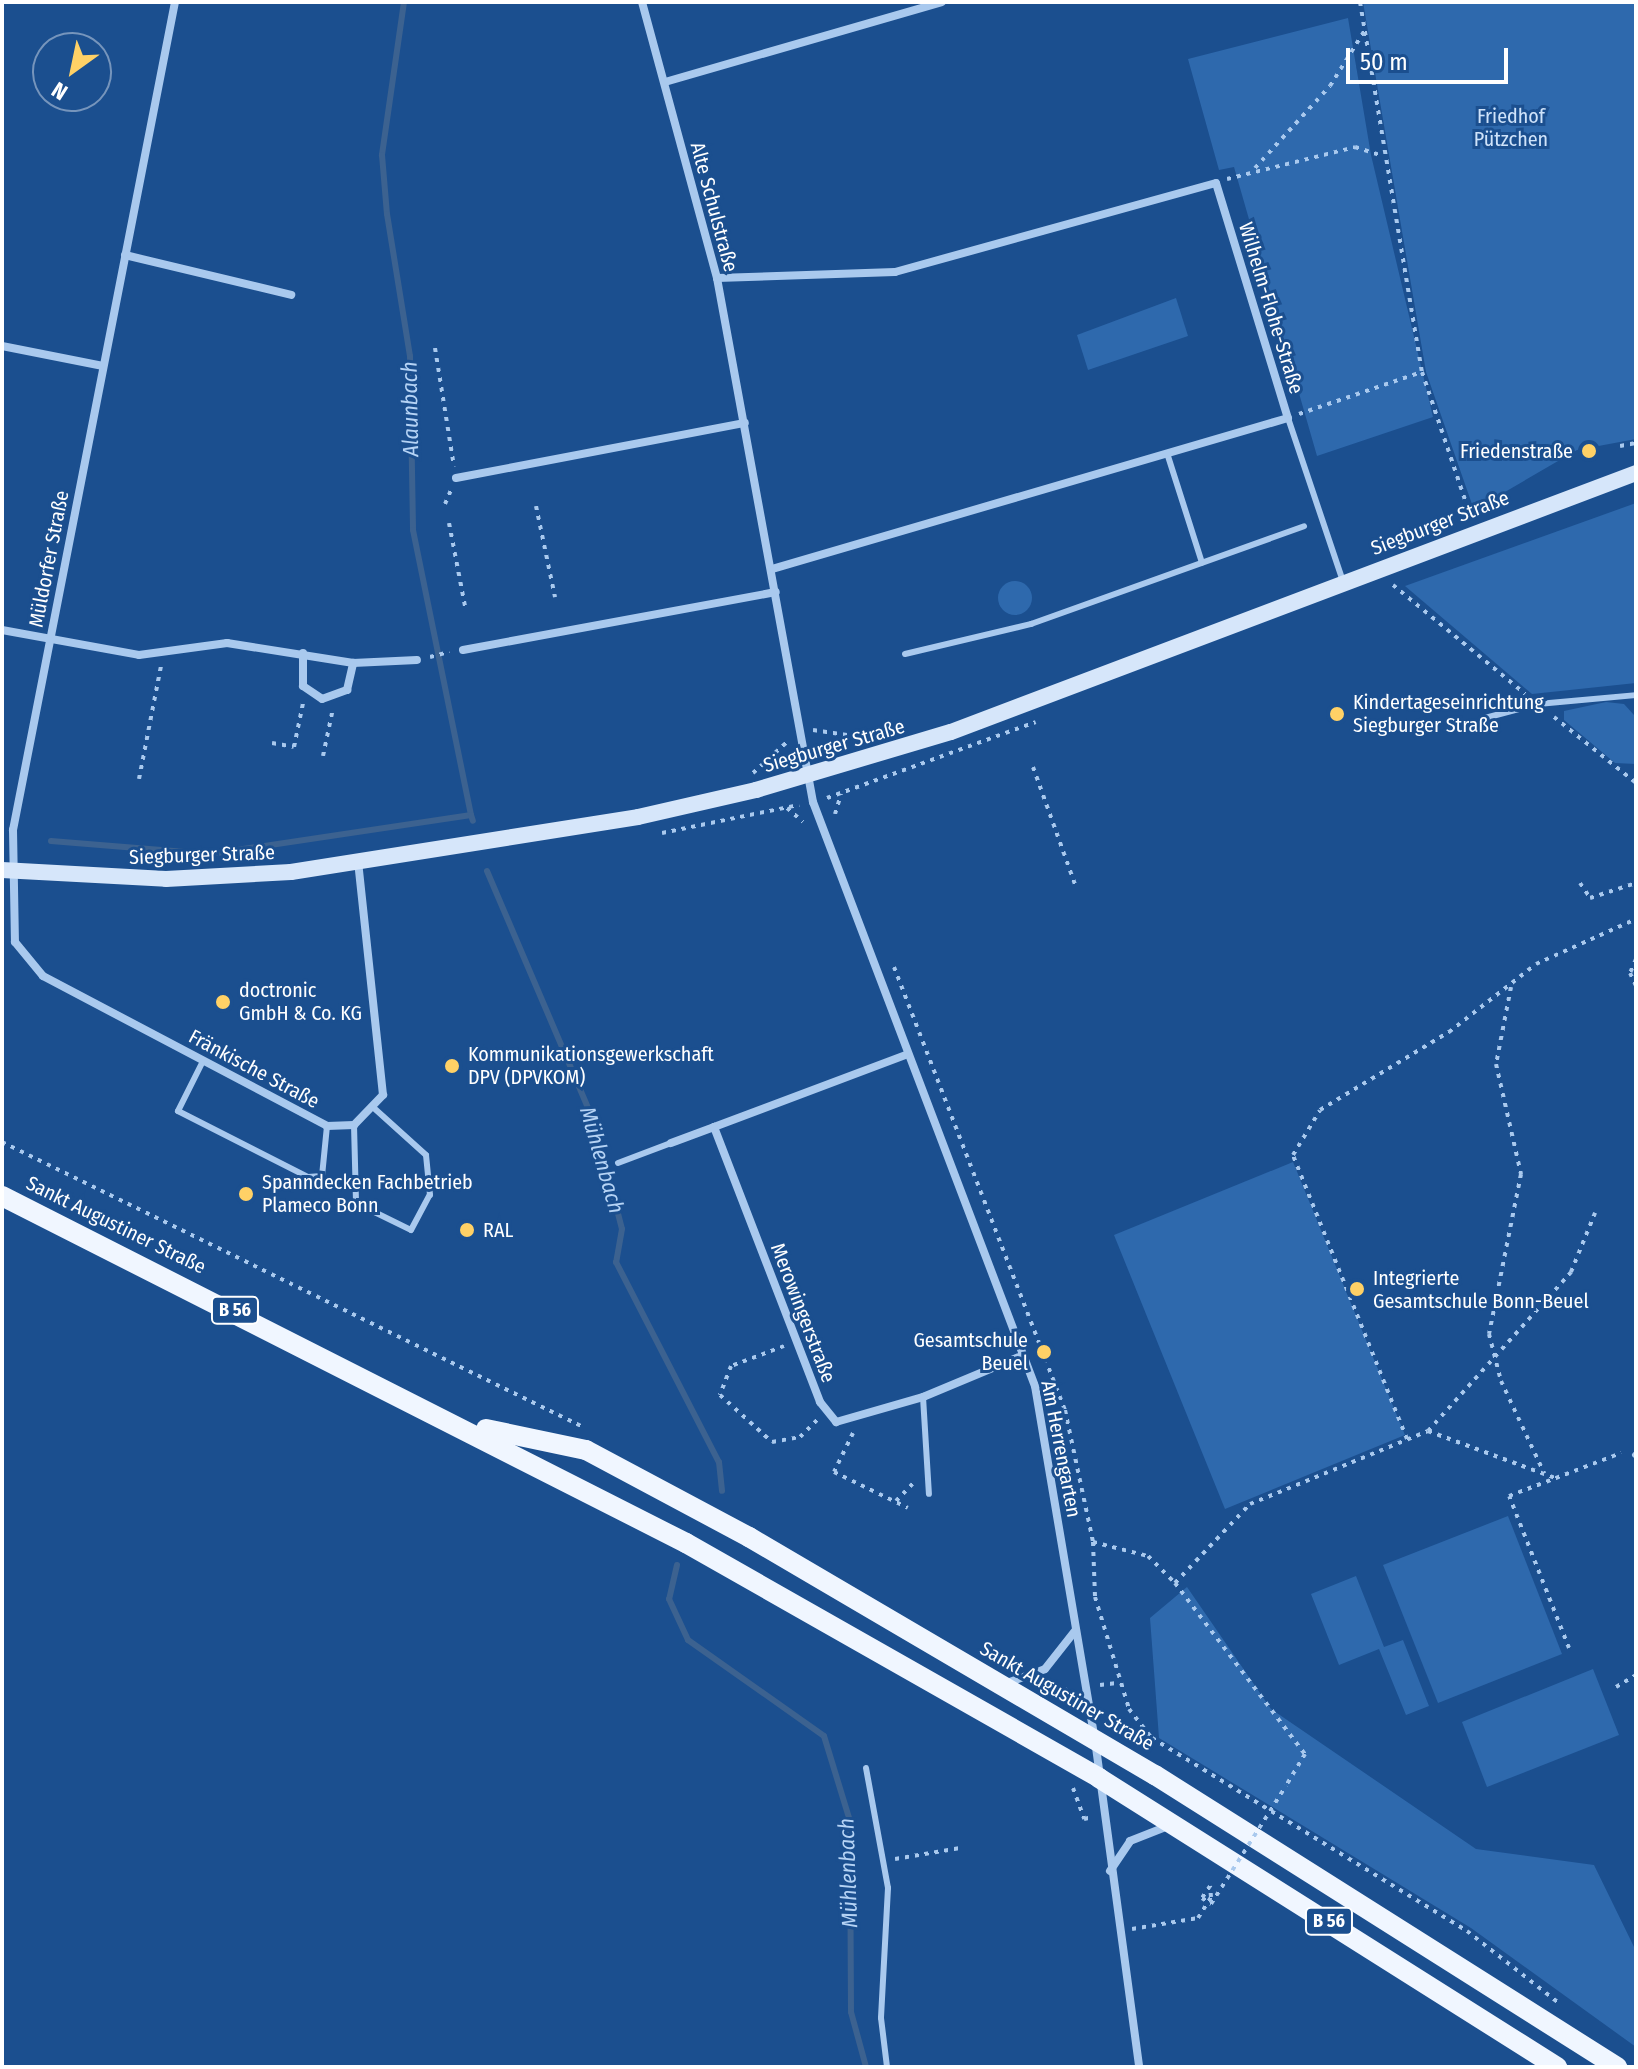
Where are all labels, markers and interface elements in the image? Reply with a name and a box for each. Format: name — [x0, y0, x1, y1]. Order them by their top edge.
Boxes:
north arrow — [32, 32, 112, 112]
scale bar — [1350, 32, 1512, 82]
text: 50 m — [1360, 48, 1408, 76]
text: N — [47, 76, 73, 106]
park label: Friedhof Pützchen — [1474, 105, 1548, 152]
street label: Alte Schulstraße — [685, 140, 743, 274]
street label: Wilhelm-Flohe-Straße — [1233, 219, 1309, 397]
water label: Alaunbach — [396, 361, 424, 457]
place label: Friedenstraße — [1460, 439, 1573, 463]
marker: Friedenstraße — [1580, 442, 1598, 460]
street label: Siegburger Straße — [1368, 486, 1512, 560]
street label: Müldorfer Straße — [24, 489, 74, 629]
place label: Kindertageseinrichtung Siegburger Straße — [1353, 690, 1544, 737]
marker: Kindertageseinrichtung Siegburger Straße — [1328, 705, 1346, 723]
street label: Siegburger Straße — [761, 714, 907, 778]
street label: Siegburger Straße — [129, 840, 275, 870]
place label: doctronic GmbH & Co. KG — [239, 978, 362, 1025]
marker: doctronic GmbH & Co. KG — [214, 993, 232, 1011]
street label: Fränkische Straße — [185, 1024, 323, 1114]
place label: Kommunikationsgewerkschaft DPV (DPVKOM) — [468, 1042, 714, 1089]
marker: Kommunikationsgewerkschaft DPV (DPVKOM) — [443, 1057, 461, 1075]
water label: Mühlenbach — [574, 1104, 630, 1216]
place label: Spanndecken Fachbetrieb Plameco Bonn — [262, 1170, 473, 1217]
street label: Sankt Augustiner Straße — [22, 1171, 210, 1279]
marker: Spanndecken Fachbetrieb Plameco Bonn — [237, 1185, 255, 1203]
place label: RAL — [483, 1218, 513, 1242]
marker: RAL — [458, 1221, 476, 1239]
street label: Merowingerstraße — [765, 1240, 841, 1386]
place label: Integrierte Gesamtschule Bonn-Beuel — [1373, 1266, 1589, 1313]
marker: Integrierte Gesamtschule Bonn-Beuel — [1348, 1280, 1366, 1298]
road number: B 56 — [209, 1296, 261, 1324]
place label: Gesamtschule Beuel — [913, 1328, 1028, 1375]
marker: Gesamtschule Beuel — [1035, 1343, 1053, 1361]
street label: Am Herrengarten — [1036, 1379, 1086, 1519]
street label: Sankt Augustiner Straße — [976, 1636, 1158, 1756]
water label: Mühlenbach — [833, 1818, 863, 1928]
road number: B 56 — [1303, 1907, 1355, 1935]

